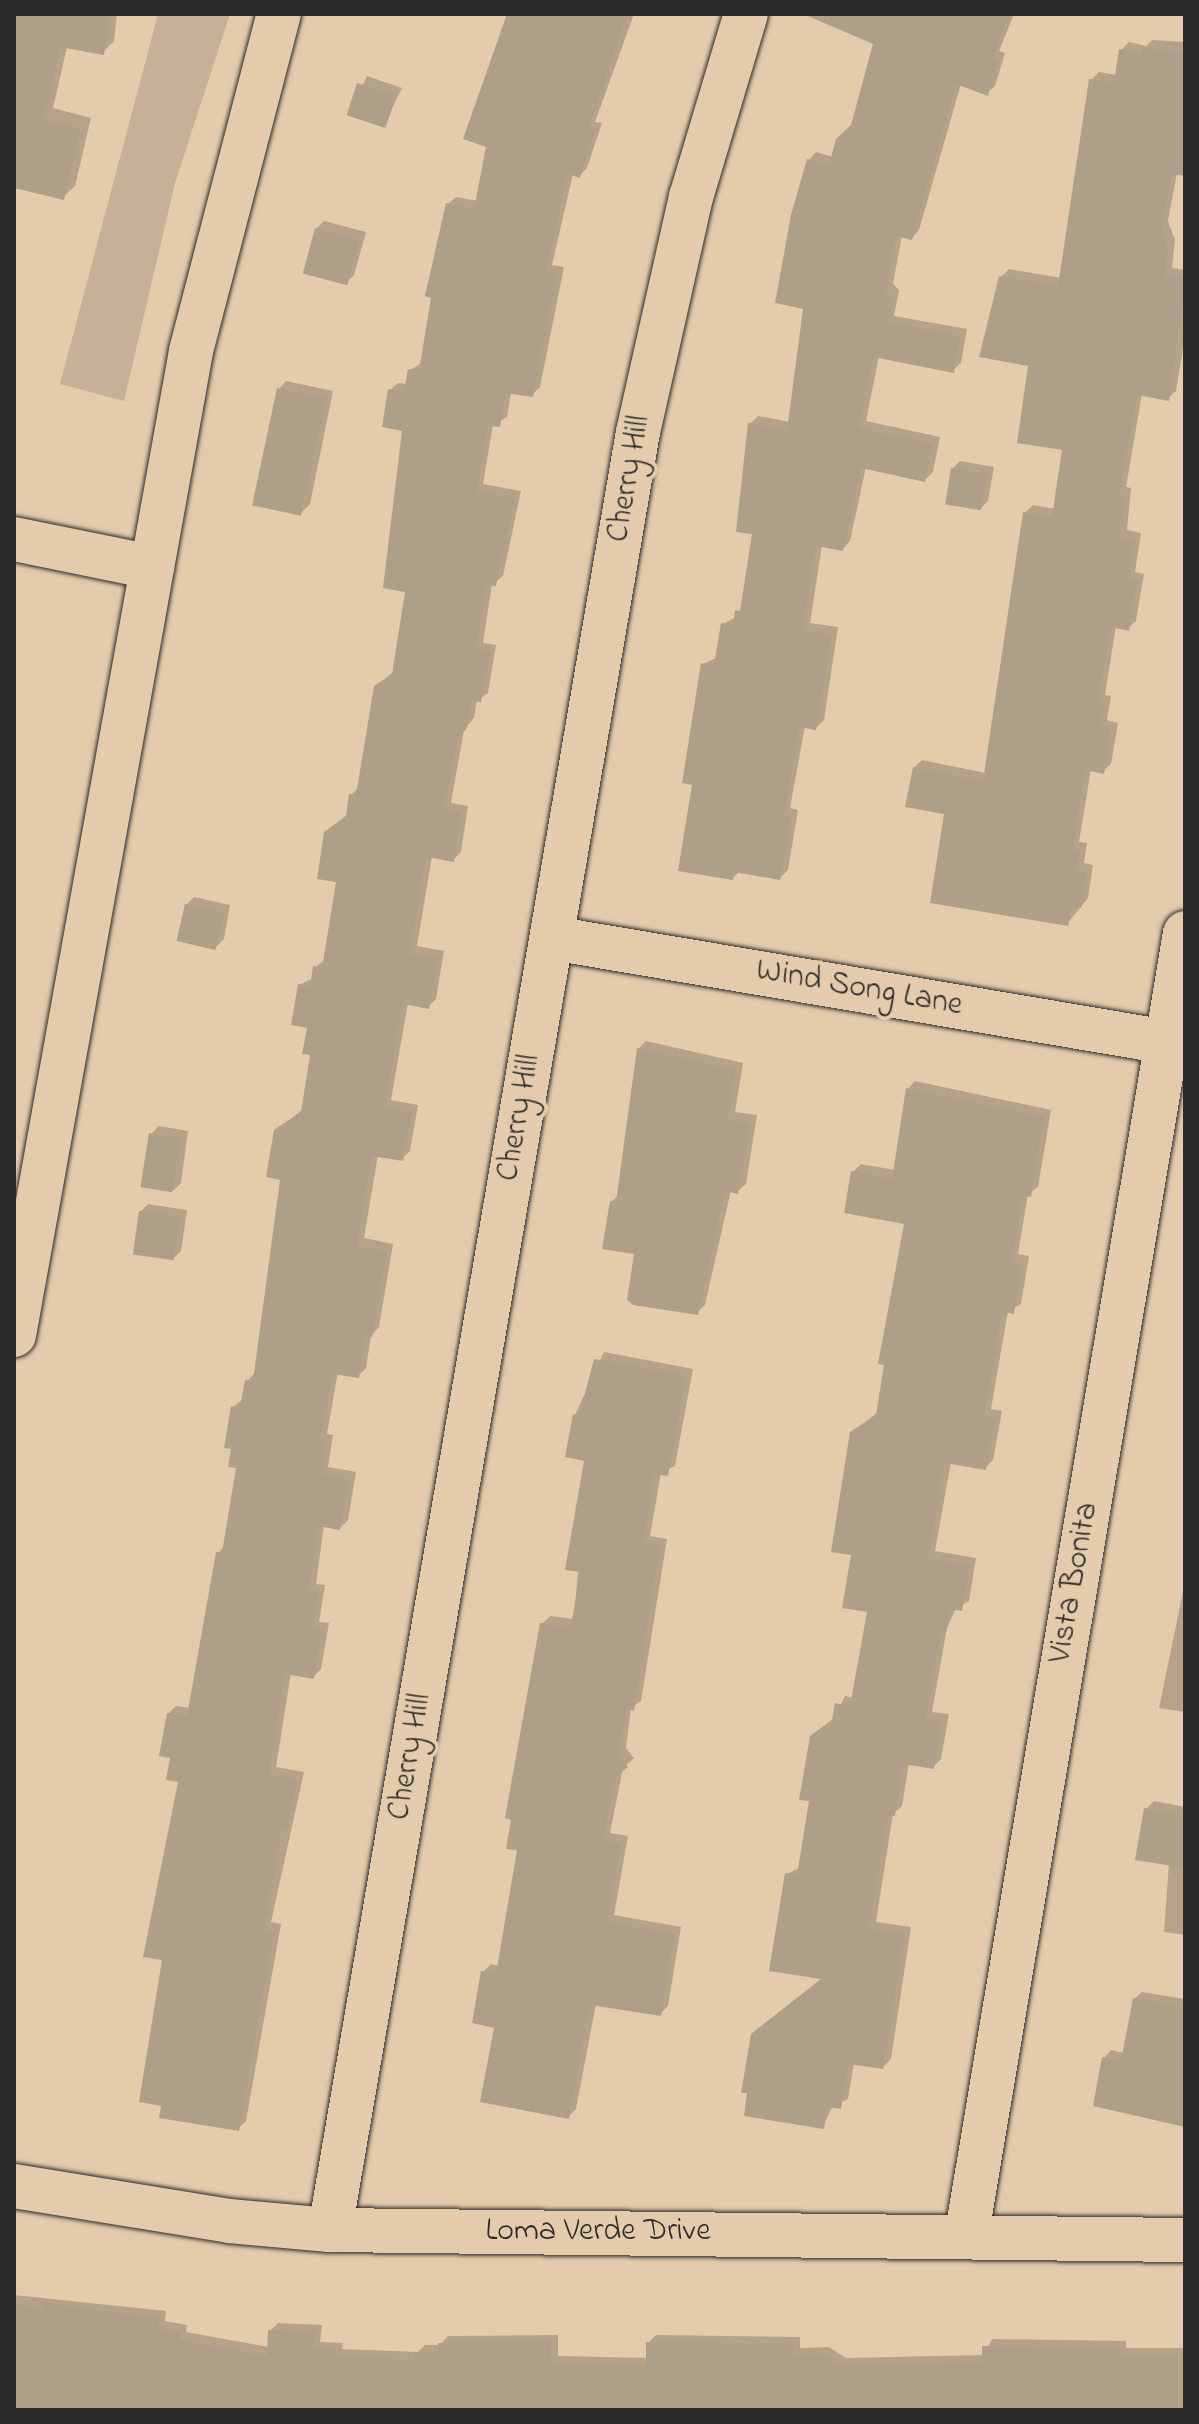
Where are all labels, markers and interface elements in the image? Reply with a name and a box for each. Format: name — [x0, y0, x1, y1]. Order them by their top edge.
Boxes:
street label: Cherry Hill — [600, 413, 660, 545]
street label: Wind Song Lane — [753, 952, 965, 1026]
street label: Cherry Hill — [490, 1052, 550, 1184]
street label: Vista Bonita — [1042, 1500, 1108, 1666]
street label: Cherry Hill — [381, 1691, 441, 1823]
street label: Loma Verde Drive — [485, 2213, 711, 2251]

